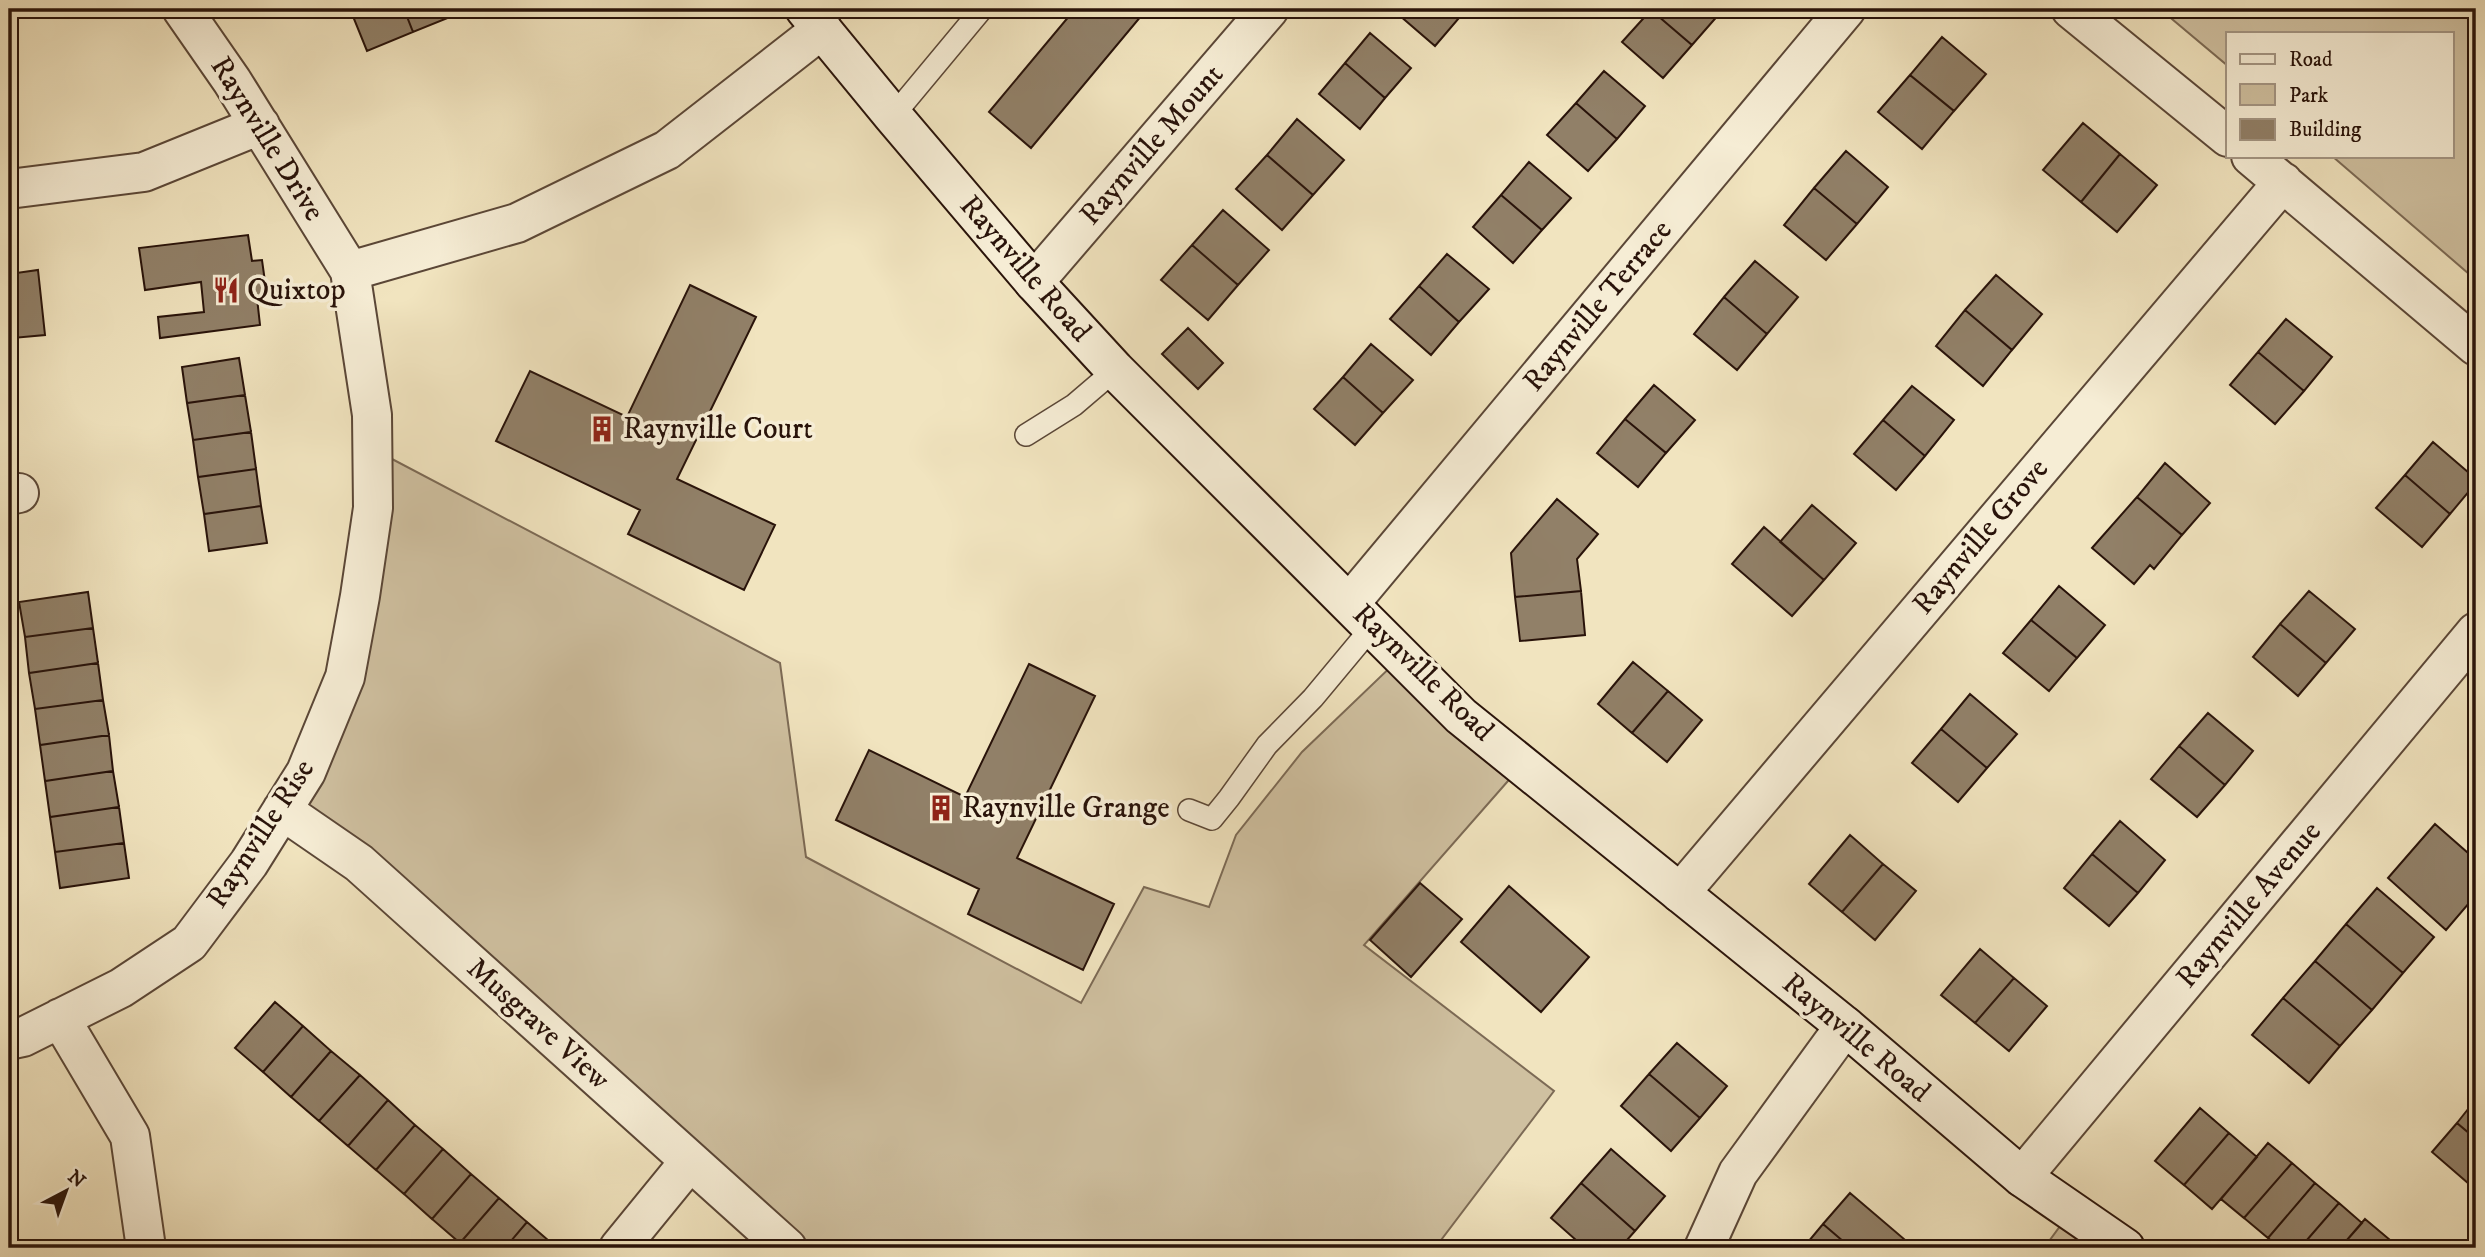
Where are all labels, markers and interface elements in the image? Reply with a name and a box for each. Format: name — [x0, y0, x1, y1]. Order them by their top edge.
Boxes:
legend — [2226, 32, 2454, 158]
text: Road — [2289, 47, 2333, 73]
street label: Raynville Drive — [202, 50, 332, 228]
street label: Raynville Mount — [1072, 57, 1232, 233]
text: Park — [2289, 83, 2329, 109]
text: Building — [2289, 117, 2362, 143]
street label: Raynville Road — [951, 188, 1099, 350]
street label: Raynville Terrace — [1516, 213, 1680, 399]
place label: Quixtop — [247, 272, 345, 309]
restaurant icon: Quixtop — [211, 275, 241, 305]
place label: Raynville Court — [623, 411, 813, 448]
building icon: Raynville Court — [587, 414, 617, 444]
street label: Raynville Grove — [1905, 451, 2057, 623]
street label: Raynville Road — [1345, 596, 1501, 750]
street label: Raynville Rise — [199, 753, 323, 915]
place label: Raynville Grange — [962, 790, 1170, 827]
building icon: Raynville Grange — [926, 793, 956, 823]
street label: Raynville Avenue — [2168, 814, 2330, 996]
street label: Musgrave View — [459, 950, 617, 1098]
street label: Raynville Road — [1774, 965, 1938, 1111]
north arrow — [32, 1156, 102, 1226]
text: N — [63, 1166, 90, 1193]

